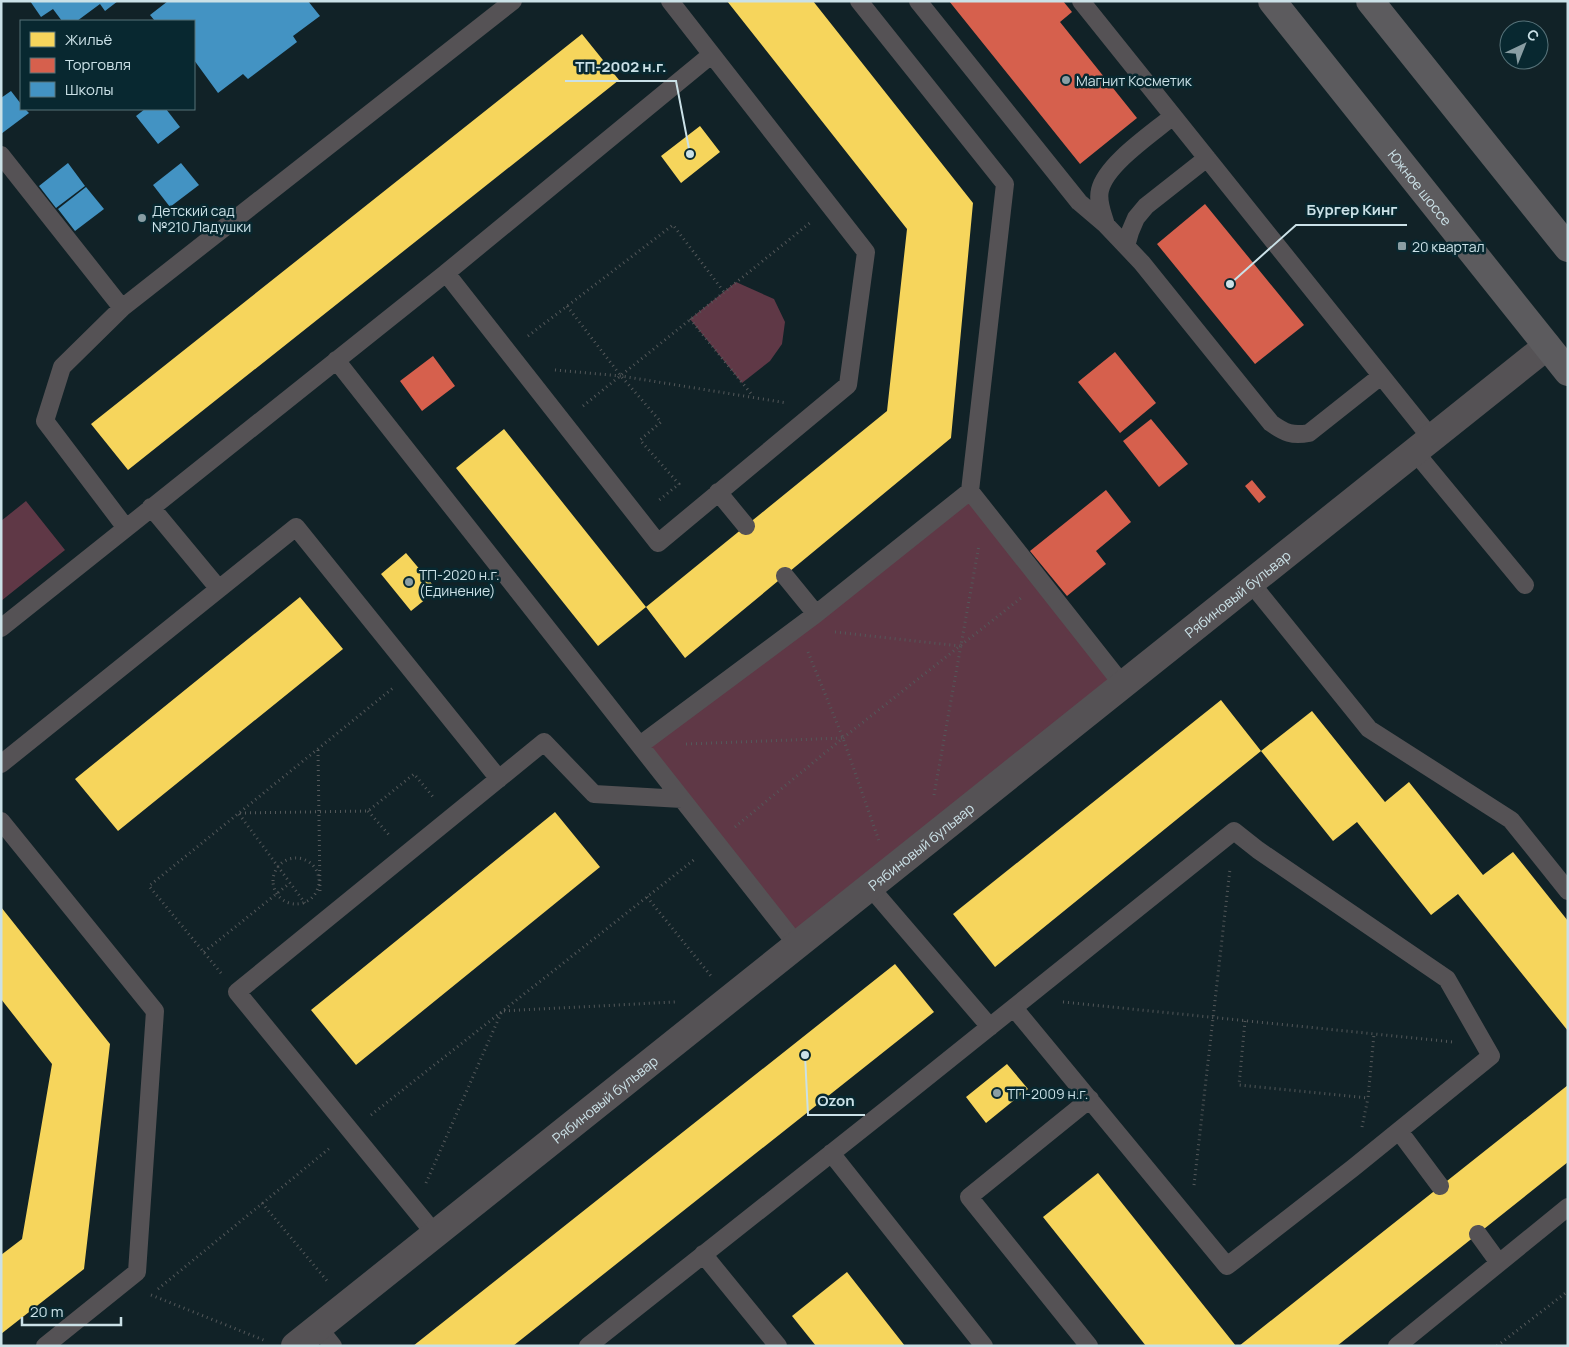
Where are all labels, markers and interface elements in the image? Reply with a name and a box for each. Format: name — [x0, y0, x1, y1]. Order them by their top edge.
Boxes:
legend — [20, 20, 195, 110]
north arrow — [1499, 20, 1549, 70]
text: С — [1523, 25, 1543, 46]
text: Жильё — [65, 29, 113, 50]
callout: ТП-2002 н.г. — [565, 51, 676, 81]
text: Торговля — [65, 54, 131, 75]
text: ТП-2002 н.г. — [575, 56, 667, 77]
place label: Магнит Косметик — [1076, 71, 1193, 90]
marker: Магнит Косметик — [1060, 74, 1072, 86]
text: Школы — [65, 79, 113, 100]
street label: Южное шоссе — [1384, 145, 1457, 229]
callout: Бургер Кинг — [1296, 195, 1407, 225]
text: Бургер Кинг — [1306, 199, 1398, 220]
place label: Детский сад №210 Ладушки — [152, 201, 251, 236]
marker: Детский сад №210 Ладушки — [136, 212, 148, 224]
place label: 20 квартал — [1412, 237, 1484, 256]
marker: 20 квартал — [1396, 240, 1408, 252]
street label: Рябиновый бульвар — [1180, 545, 1294, 642]
place label: ТП-2020 н.г. (Единение) — [419, 565, 500, 600]
marker: ТП-2020 н.г. (Единение) — [403, 576, 415, 588]
street label: Рябиновый бульвар — [864, 798, 978, 894]
street label: Рябиновый бульвар — [547, 1051, 661, 1147]
place label: ТП-2009 н.г. — [1007, 1084, 1088, 1103]
callout: Ozon — [808, 1085, 865, 1115]
marker: ТП-2009 н.г. — [991, 1087, 1003, 1099]
text: Ozon — [817, 1090, 855, 1111]
scale bar — [22, 1294, 121, 1326]
text: 20 m — [30, 1301, 63, 1322]

